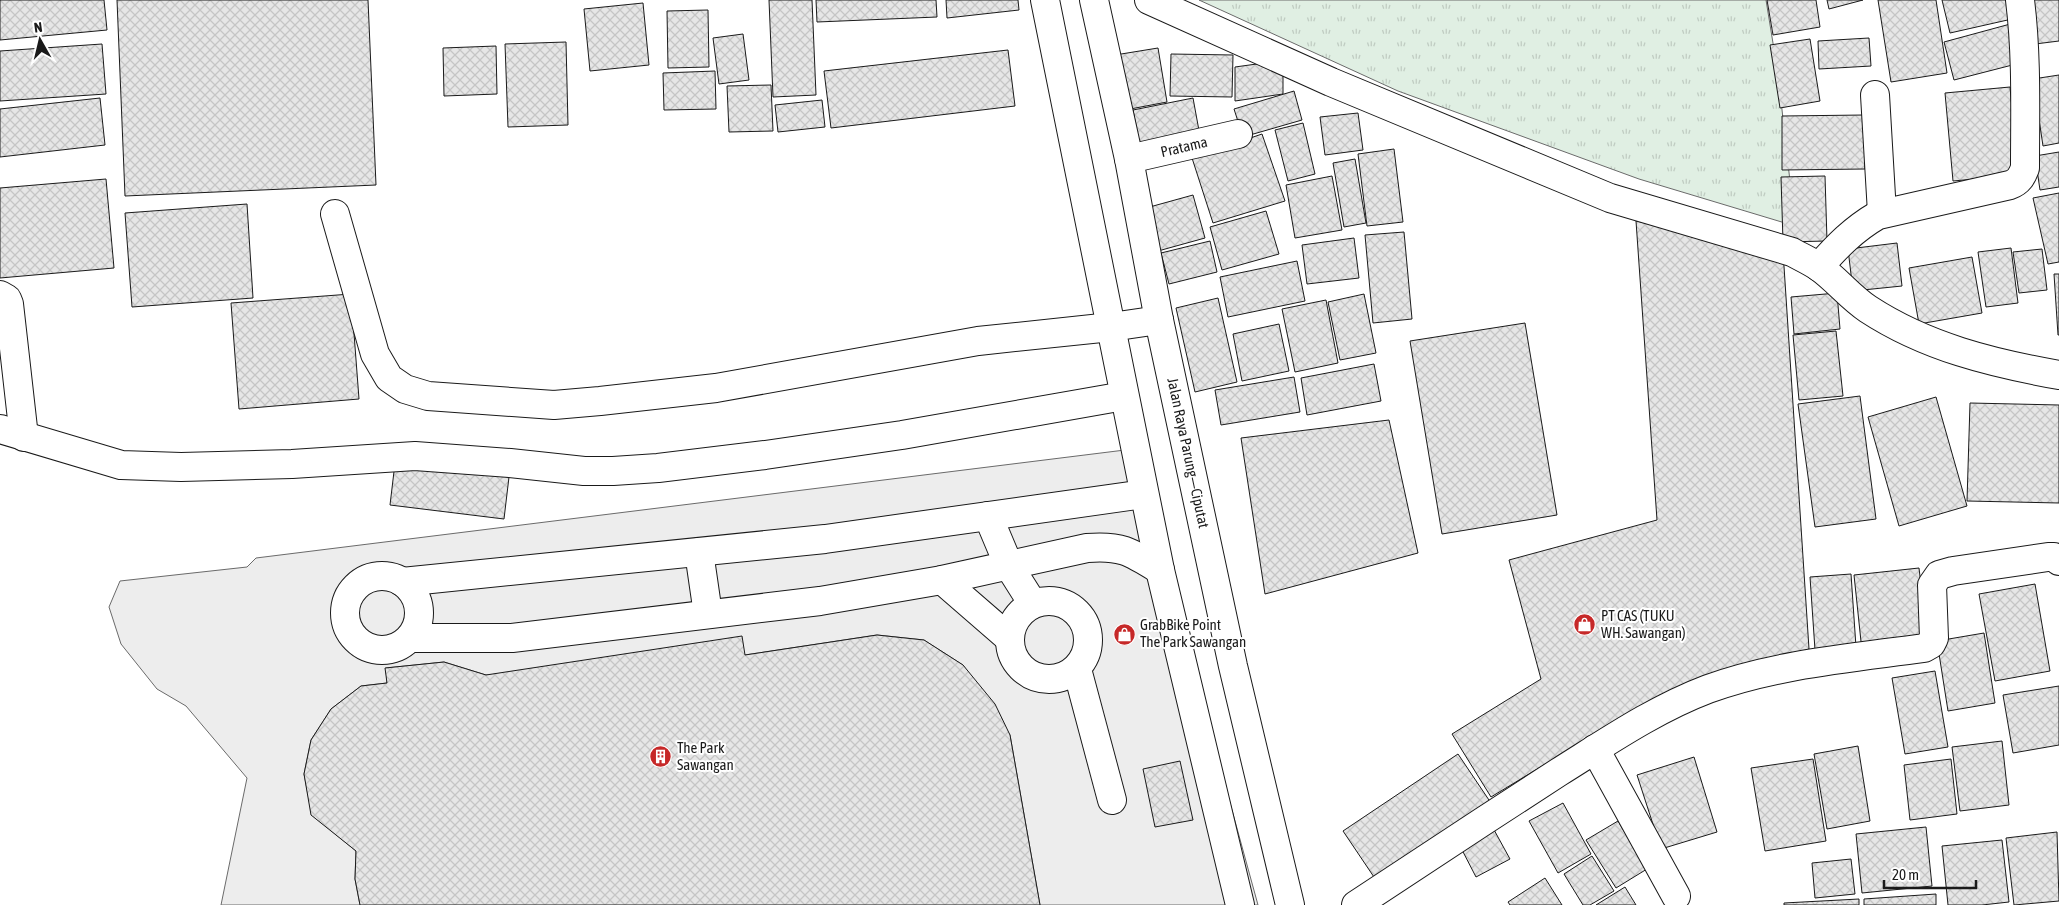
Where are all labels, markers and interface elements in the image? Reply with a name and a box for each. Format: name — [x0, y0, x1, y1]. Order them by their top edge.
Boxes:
north arrow — [15, 15, 65, 65]
text: N — [33, 19, 43, 36]
street label: Pratama — [1159, 133, 1209, 160]
street label: Jalan Raya Parung—Ciputat — [1164, 376, 1213, 530]
place label: PT CAS (TUKU WH. Sawangan) — [1601, 607, 1686, 641]
shop icon: PT CAS (TUKU WH. Sawangan) — [1573, 613, 1597, 637]
place label: GrabBike Point The Park Sawangan — [1140, 616, 1246, 650]
shop icon: GrabBike Point The Park Sawangan — [1112, 622, 1136, 646]
place label: The Park Sawangan — [677, 739, 734, 773]
building icon: The Park Sawangan — [649, 745, 673, 769]
scale bar — [1884, 858, 1976, 890]
text: 20 m — [1892, 866, 1919, 883]

